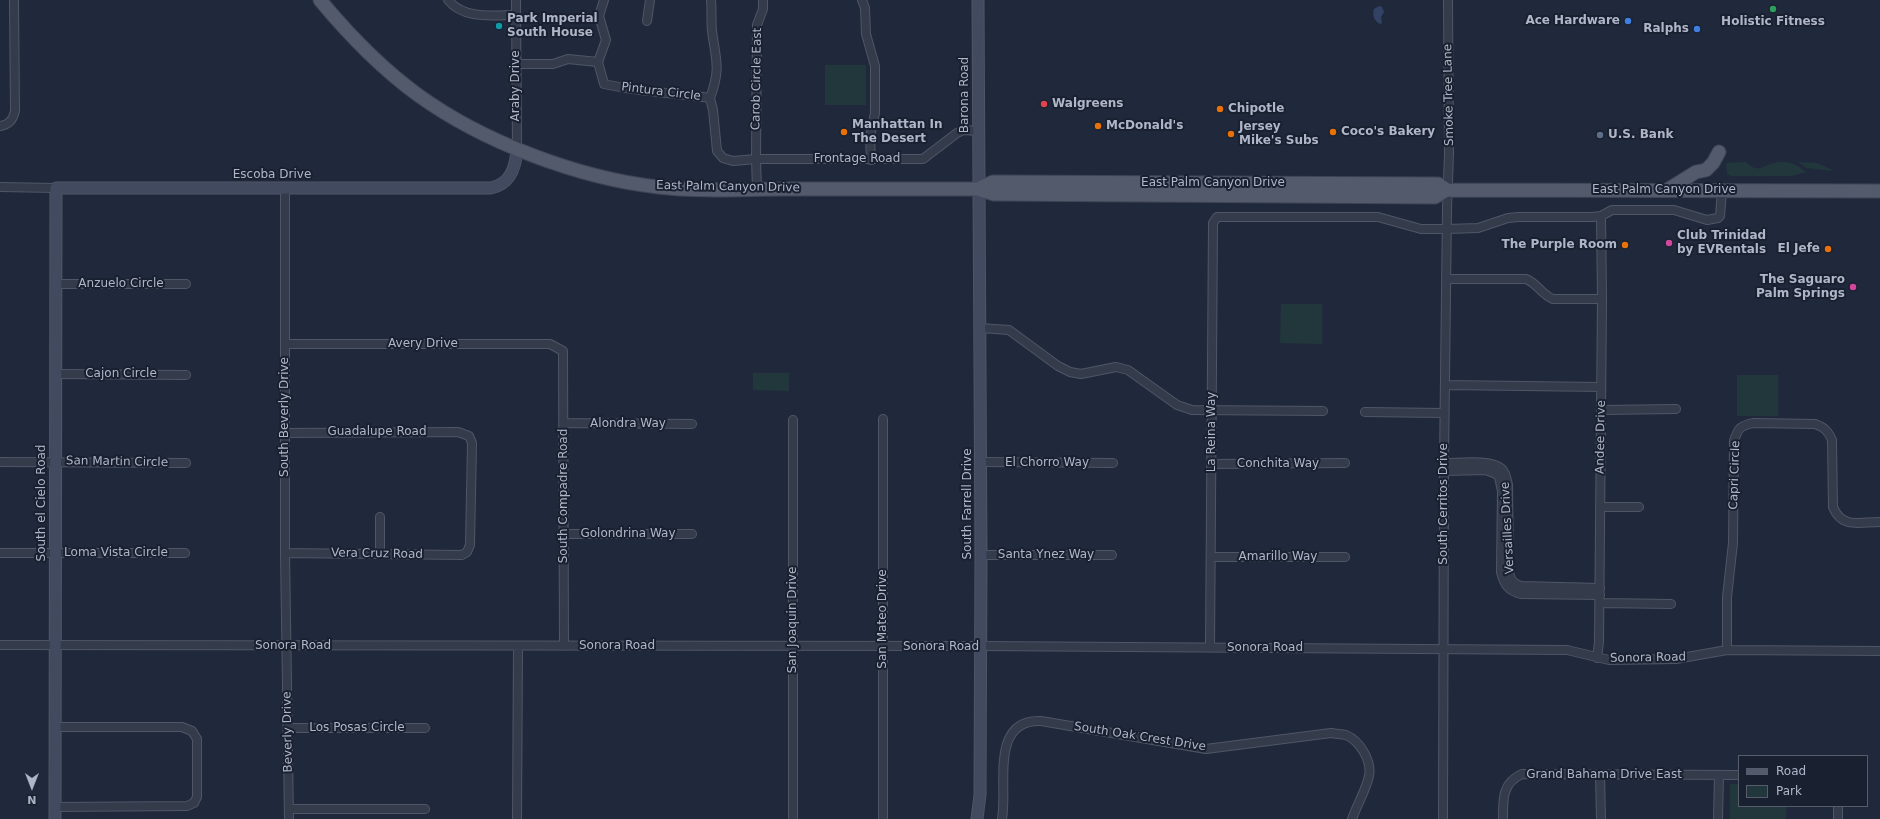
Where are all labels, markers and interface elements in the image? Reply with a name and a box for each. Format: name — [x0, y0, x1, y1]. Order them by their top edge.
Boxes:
marker: Holistic Fitness — [1768, 4, 1778, 14]
place label: Park Imperial South House — [507, 12, 598, 40]
place label: Ace Hardware — [1525, 14, 1620, 28]
place label: Holistic Fitness — [1721, 15, 1825, 29]
marker: Ace Hardware — [1623, 16, 1633, 26]
marker: Park Imperial South House — [494, 21, 504, 31]
place label: Ralphs — [1643, 22, 1689, 36]
marker: Ralphs — [1692, 24, 1702, 34]
street label: Carob Circle East — [749, 28, 765, 130]
street label: Smoke Tree Lane — [1441, 44, 1457, 146]
street label: Araby Drive — [509, 50, 523, 122]
street label: Barona Road — [958, 57, 972, 133]
street label: Pintura Circle — [620, 80, 702, 104]
place label: Walgreens — [1052, 97, 1123, 111]
marker: Walgreens — [1039, 99, 1049, 109]
place label: Chipotle — [1228, 102, 1284, 116]
marker: Chipotle — [1215, 104, 1225, 114]
place label: Manhattan In The Desert — [852, 118, 943, 146]
place label: McDonald's — [1106, 119, 1183, 133]
place label: Jersey Mike's Subs — [1239, 120, 1319, 148]
marker: McDonald's — [1093, 121, 1103, 131]
place label: Coco's Bakery — [1341, 125, 1435, 139]
marker: Manhattan In The Desert — [839, 127, 849, 137]
marker: Coco's Bakery — [1328, 127, 1338, 137]
place label: U.S. Bank — [1608, 128, 1673, 142]
marker: Jersey Mike's Subs — [1226, 129, 1236, 139]
marker: U.S. Bank — [1595, 130, 1605, 140]
street label: Frontage Road — [814, 152, 900, 166]
street label: Escoba Drive — [233, 168, 311, 182]
street label: East Palm Canyon Drive — [1141, 176, 1285, 190]
street label: East Palm Canyon Drive — [656, 179, 800, 195]
street label: East Palm Canyon Drive — [1592, 183, 1736, 197]
place label: Club Trinidad by EVRentals — [1677, 229, 1766, 257]
place label: The Purple Room — [1501, 238, 1617, 252]
marker: Club Trinidad by EVRentals — [1664, 238, 1674, 248]
marker: The Purple Room — [1620, 240, 1630, 250]
place label: El Jefe — [1778, 242, 1820, 256]
marker: El Jefe — [1823, 244, 1833, 254]
place label: The Saguaro Palm Springs — [1756, 273, 1845, 301]
street label: Anzuelo Circle — [78, 277, 164, 291]
marker: The Saguaro Palm Springs — [1848, 282, 1858, 292]
street label: Avery Drive — [388, 337, 458, 351]
street label: South Beverly Drive — [278, 357, 292, 477]
street label: Cajon Circle — [85, 367, 157, 381]
street label: La Reina Way — [1205, 392, 1219, 472]
street label: Andee Drive — [1593, 400, 1609, 474]
street label: Alondra Way — [590, 417, 666, 431]
street label: Guadalupe Road — [327, 425, 427, 439]
street label: South Compadre Road — [557, 429, 571, 563]
street label: Capri Circle — [1727, 440, 1743, 510]
street label: South Cerritos Drive — [1437, 443, 1451, 565]
street label: South el Cielo Road — [35, 445, 49, 561]
street label: South Farrell Drive — [961, 448, 975, 560]
street label: San Martin Circle — [66, 454, 168, 470]
street label: El Chorro Way — [1005, 456, 1089, 470]
street label: Conchita Way — [1237, 457, 1319, 471]
street label: Versailles Drive — [1498, 481, 1518, 575]
street label: Golondrina Way — [580, 527, 676, 541]
street label: Loma Vista Circle — [64, 546, 168, 560]
street label: Vera Cruz Road — [331, 546, 423, 562]
street label: Santa Ynez Way — [998, 548, 1094, 562]
street label: Amarillo Way — [1239, 550, 1317, 564]
street label: San Joaquin Drive — [786, 567, 800, 673]
street label: San Mateo Drive — [876, 569, 890, 669]
street label: Sonora Road — [255, 639, 331, 653]
street label: Sonora Road — [579, 639, 655, 653]
street label: Sonora Road — [903, 640, 979, 654]
street label: Sonora Road — [1227, 641, 1303, 655]
street label: Sonora Road — [1610, 650, 1686, 666]
street label: Beverly Drive — [280, 691, 296, 773]
street label: South Oak Crest Drive — [1073, 719, 1207, 755]
street label: Los Posas Circle — [309, 721, 405, 735]
legend — [1738, 755, 1868, 807]
text: Road — [1776, 764, 1806, 778]
north arrow — [12, 767, 52, 807]
street label: Grand Bahama Drive East — [1526, 768, 1682, 782]
text: Park — [1776, 784, 1802, 798]
text: N — [27, 793, 37, 806]

